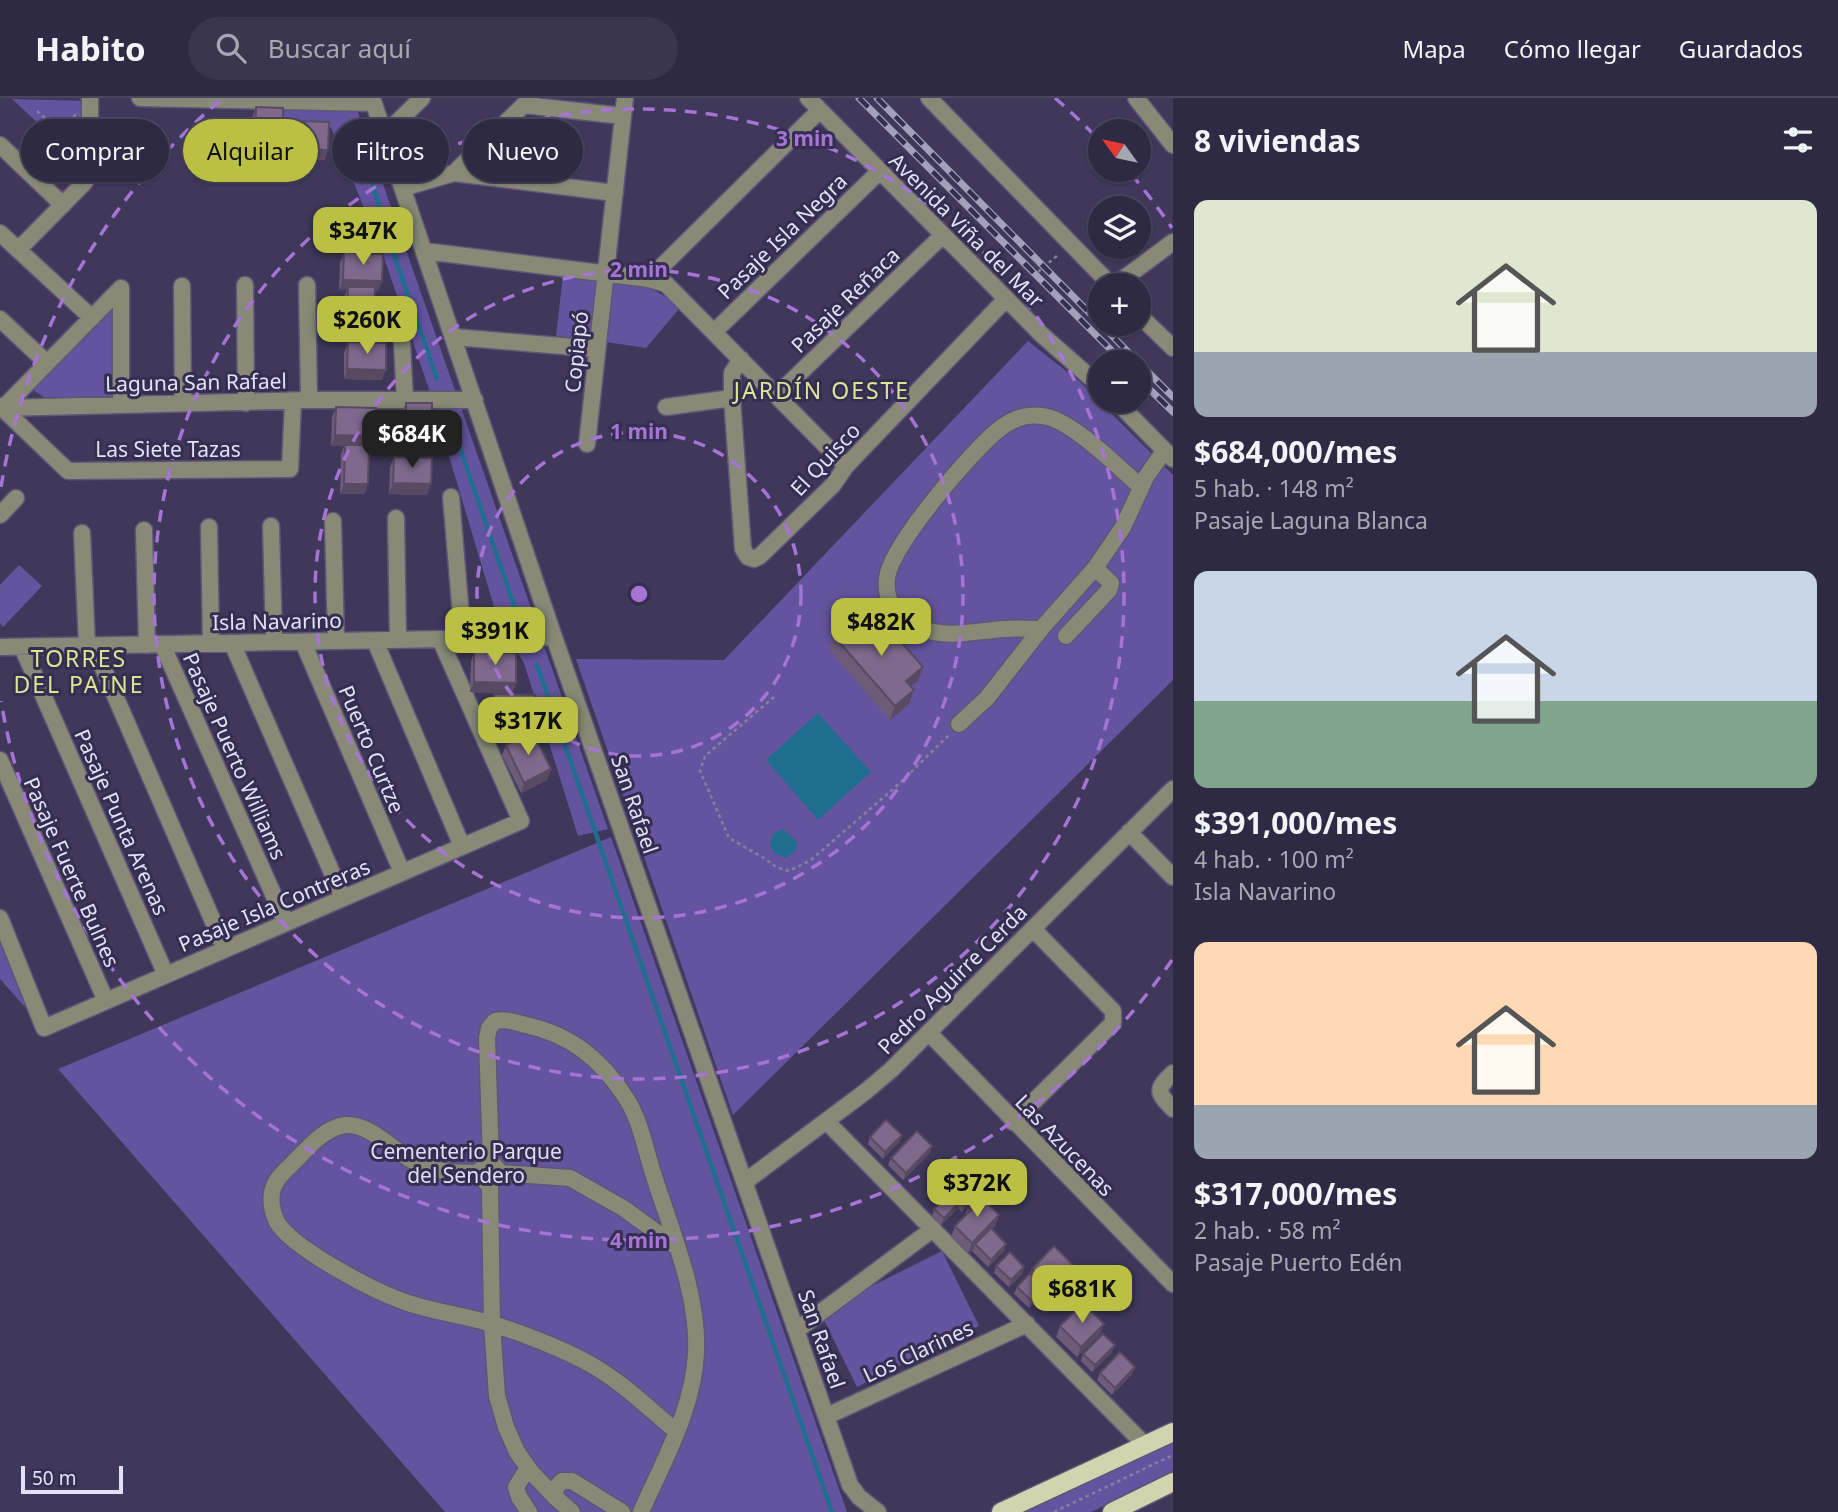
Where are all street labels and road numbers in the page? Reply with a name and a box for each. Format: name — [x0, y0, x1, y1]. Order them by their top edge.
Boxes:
street label: Avenida Viña del Mar — [884, 147, 1051, 314]
street label: Pasaje Isla Negra — [711, 167, 853, 305]
street label: Pasaje Reñaca — [785, 241, 905, 359]
street label: Copiapó — [558, 310, 594, 394]
street label: Laguna San Rafael — [105, 366, 287, 398]
street label: El Quisco — [784, 416, 866, 502]
street label: Las Siete Tazas — [95, 435, 241, 463]
street label: Isla Navarino — [212, 606, 342, 636]
street label: Pasaje Puerto Williams — [177, 648, 293, 864]
street label: Puerto Curtze — [333, 681, 411, 817]
street label: Pasaje Punta Arenas — [68, 725, 176, 919]
street label: San Rafael — [605, 751, 665, 857]
street label: Pasaje Fuerte Bulnes — [17, 773, 127, 971]
street label: Pasaje Isla Contreras — [174, 852, 374, 958]
street label: Pedro Aguirre Cerda — [871, 898, 1033, 1060]
street label: Las Azucenas — [1009, 1088, 1121, 1202]
street label: San Rafael — [792, 1286, 852, 1392]
street label: Los Clarines — [858, 1313, 978, 1389]

